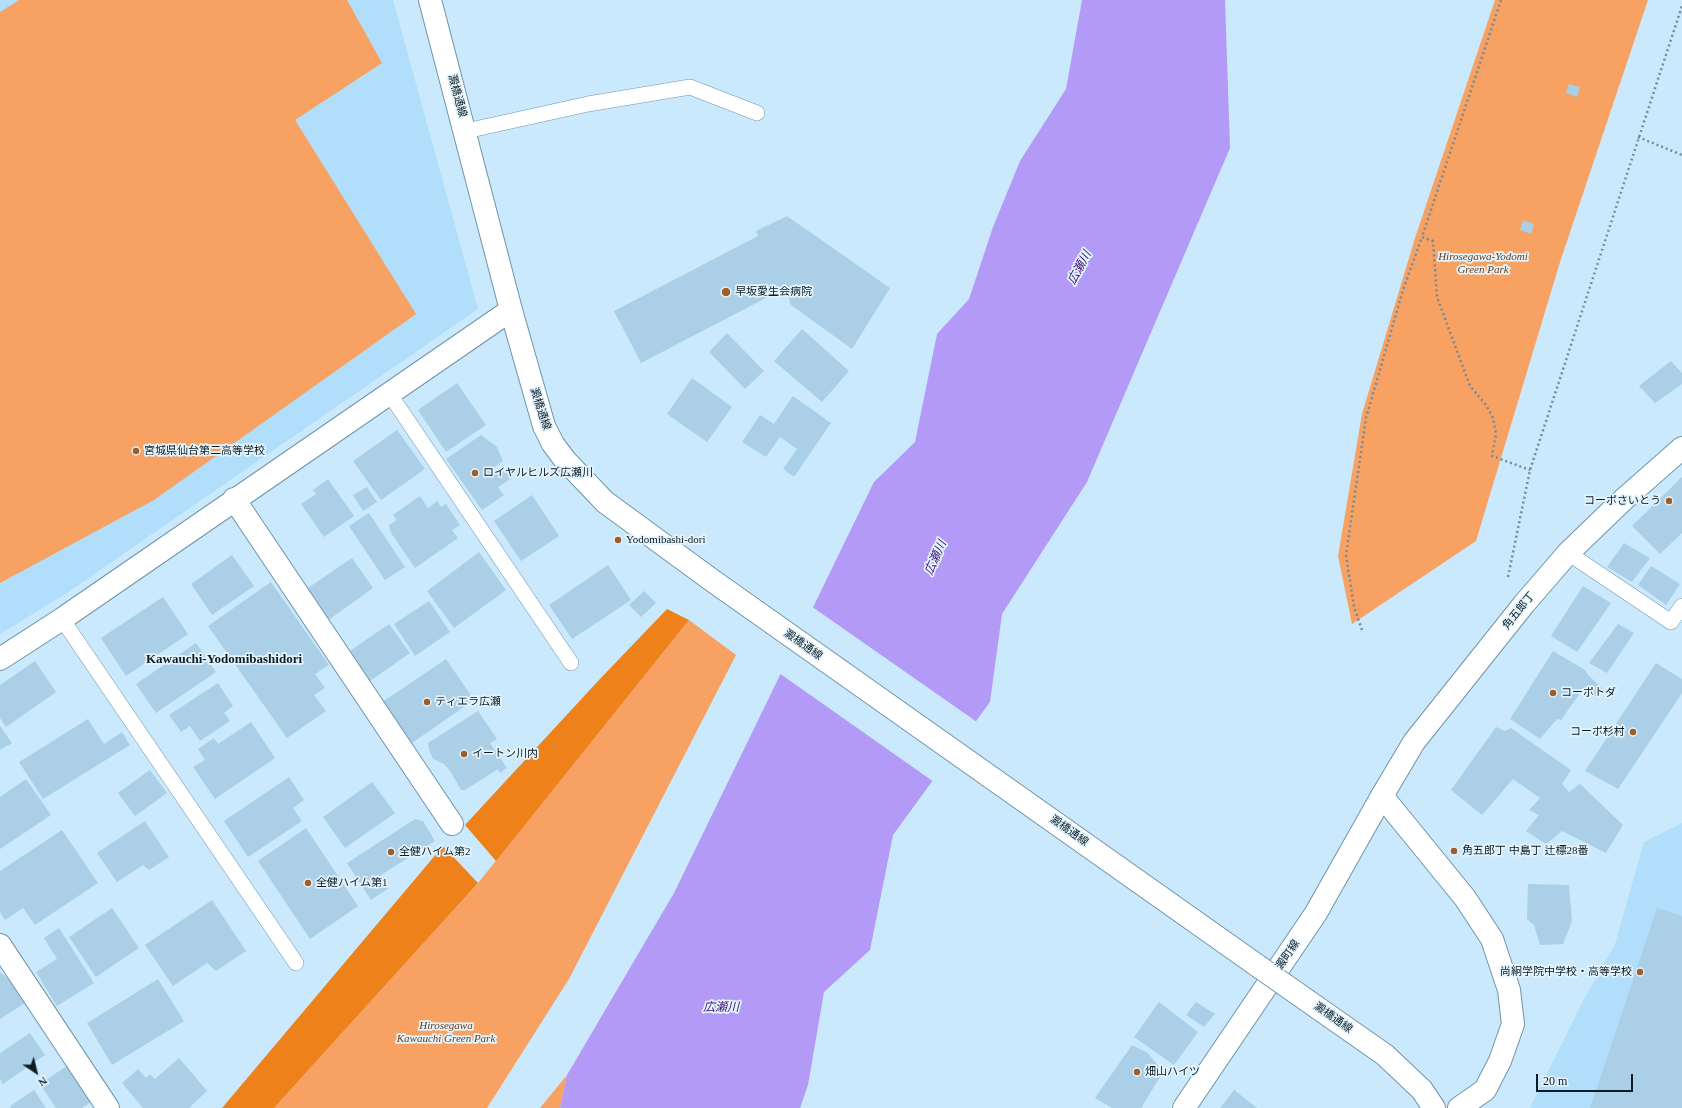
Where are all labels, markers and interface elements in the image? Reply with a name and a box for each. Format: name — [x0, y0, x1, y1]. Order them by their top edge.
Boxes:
street label: 澱橋通線 — [445, 73, 469, 119]
water label: 広瀬川 — [1065, 249, 1095, 287]
park label: Hirosegawa-Yodomi Green Park — [1438, 250, 1528, 276]
place label: 早坂愛生会病院 — [735, 285, 812, 299]
marker: 早坂愛生会病院 — [720, 286, 732, 298]
street label: 澱橋通線 — [527, 386, 553, 432]
place label: 宮城県仙台第二高等学校 — [144, 444, 265, 458]
marker: 宮城県仙台第二高等学校 — [131, 446, 141, 456]
place label: ロイヤルヒルズ広瀬川 — [483, 466, 593, 480]
marker: ロイヤルヒルズ広瀬川 — [470, 468, 480, 478]
place label: コーポさいとう — [1584, 494, 1661, 508]
marker: コーポさいとう — [1664, 496, 1674, 506]
place label: Yodomibashi-dori — [626, 533, 706, 547]
marker: Yodomibashi-dori — [613, 535, 623, 545]
water label: 広瀬川 — [922, 539, 950, 577]
street label: 角五郎丁 — [1500, 590, 1538, 632]
street label: 澱橋通線 — [781, 627, 825, 663]
district label: Kawauchi-Yodomibashidori — [146, 652, 302, 668]
place label: コーポトダ — [1561, 686, 1616, 700]
marker: コーポトダ — [1548, 688, 1558, 698]
place label: ティエラ広瀬 — [435, 695, 501, 709]
marker: ティエラ広瀬 — [422, 697, 432, 707]
place label: コーポ杉村 — [1570, 725, 1625, 739]
marker: コーポ杉村 — [1628, 727, 1638, 737]
place label: イートン川内 — [472, 747, 538, 761]
marker: イートン川内 — [459, 749, 469, 759]
street label: 澱橋通線 — [1047, 813, 1091, 849]
place label: 角五郎丁 中島丁 辻標28番 — [1462, 844, 1588, 858]
place label: 全健ハイム第2 — [399, 845, 470, 859]
marker: 角五郎丁 中島丁 辻標28番 — [1449, 846, 1459, 856]
marker: 全健ハイム第2 — [386, 847, 396, 857]
place label: 全健ハイム第1 — [316, 876, 387, 890]
marker: 全健ハイム第1 — [303, 878, 313, 888]
street label: 澱町線 — [1273, 938, 1303, 972]
place label: 尚絅学院中学校・高等学校 — [1500, 965, 1632, 979]
marker: 尚絅学院中学校・高等学校 — [1635, 967, 1645, 977]
street label: 澱橋通線 — [1311, 1000, 1355, 1036]
water label: 広瀬川 — [703, 1001, 739, 1015]
park label: Hirosegawa Kawauchi Green Park — [397, 1019, 495, 1045]
north arrow — [16, 1052, 56, 1092]
place label: 畑山ハイツ — [1145, 1065, 1200, 1079]
scale bar — [1538, 1066, 1635, 1092]
marker: 畑山ハイツ — [1132, 1067, 1142, 1077]
text: 20 m — [1543, 1074, 1567, 1088]
text: N — [36, 1075, 50, 1089]

